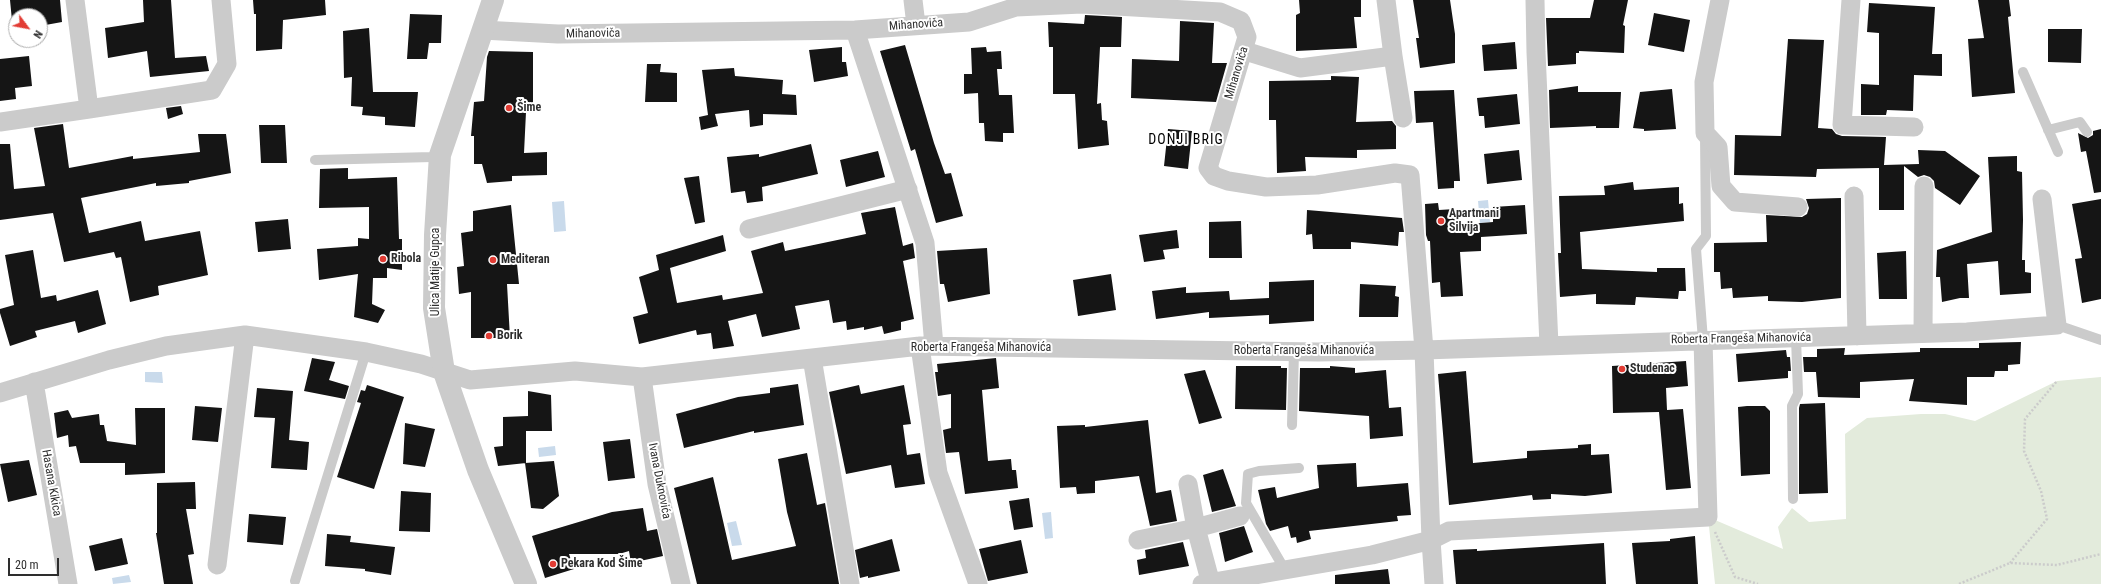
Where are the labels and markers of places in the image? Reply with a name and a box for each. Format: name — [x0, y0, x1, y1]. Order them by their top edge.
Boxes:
place label: Šime — [517, 101, 541, 115]
marker: Šime — [504, 103, 514, 113]
place label: Apartmani Silvija — [1449, 207, 1499, 235]
marker: Apartmani Silvija — [1436, 216, 1446, 226]
place label: Ribola — [391, 252, 421, 266]
place label: Mediteran — [501, 253, 550, 267]
marker: Ribola — [378, 254, 388, 264]
marker: Mediteran — [488, 255, 498, 265]
place label: Borik — [497, 329, 522, 343]
marker: Borik — [484, 331, 494, 341]
place label: Studenac — [1630, 362, 1675, 376]
marker: Studenac — [1617, 364, 1627, 374]
place label: Pekara Kod Šime — [561, 557, 642, 571]
marker: Pekara Kod Šime — [548, 559, 558, 569]

